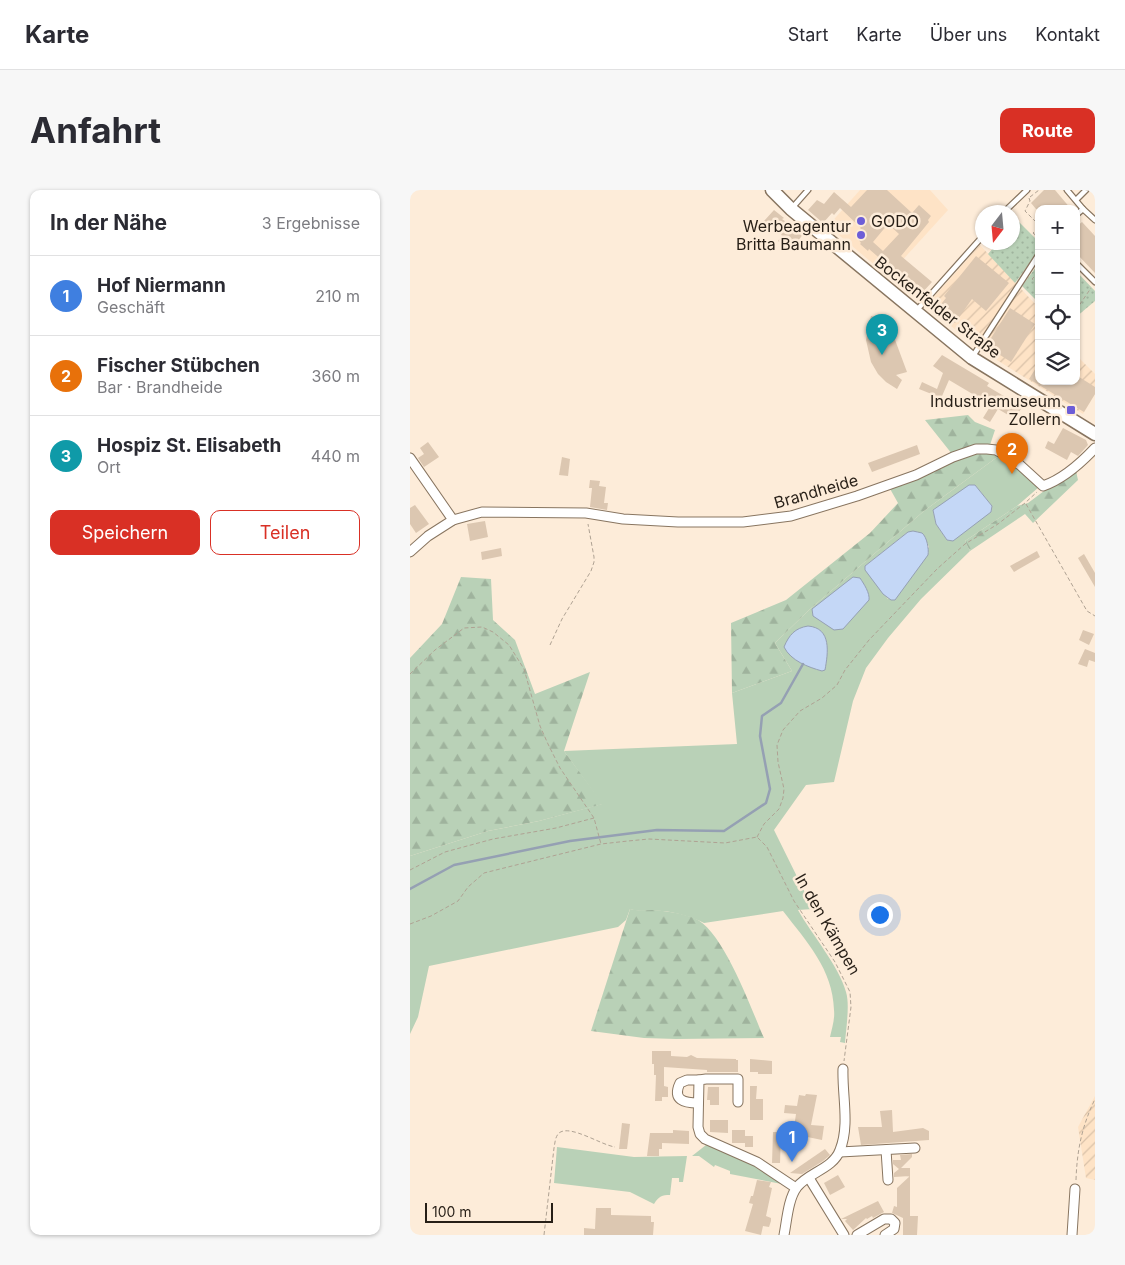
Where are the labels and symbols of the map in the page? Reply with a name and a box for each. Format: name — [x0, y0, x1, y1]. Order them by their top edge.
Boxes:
north arrow — [975, 205, 1020, 250]
place label: GODO — [871, 211, 919, 231]
marker: GODO — [855, 215, 867, 227]
place label: Werbeagentur Britta Baumann — [736, 216, 851, 254]
marker: Werbeagentur Britta Baumann — [855, 229, 867, 241]
street label: Bockenfelder Straße — [871, 252, 1005, 362]
pin: 3 — [866, 314, 898, 355]
place label: Industriemuseum Zollern — [930, 391, 1061, 429]
marker: Industriemuseum Zollern — [1065, 404, 1077, 416]
pin: 2 — [996, 433, 1028, 474]
street label: Brandheide — [772, 469, 860, 513]
street label: In den Kämpen — [791, 870, 865, 978]
your location — [867, 902, 893, 928]
pin: 1 — [776, 1121, 808, 1162]
scale bar — [425, 1200, 552, 1223]

